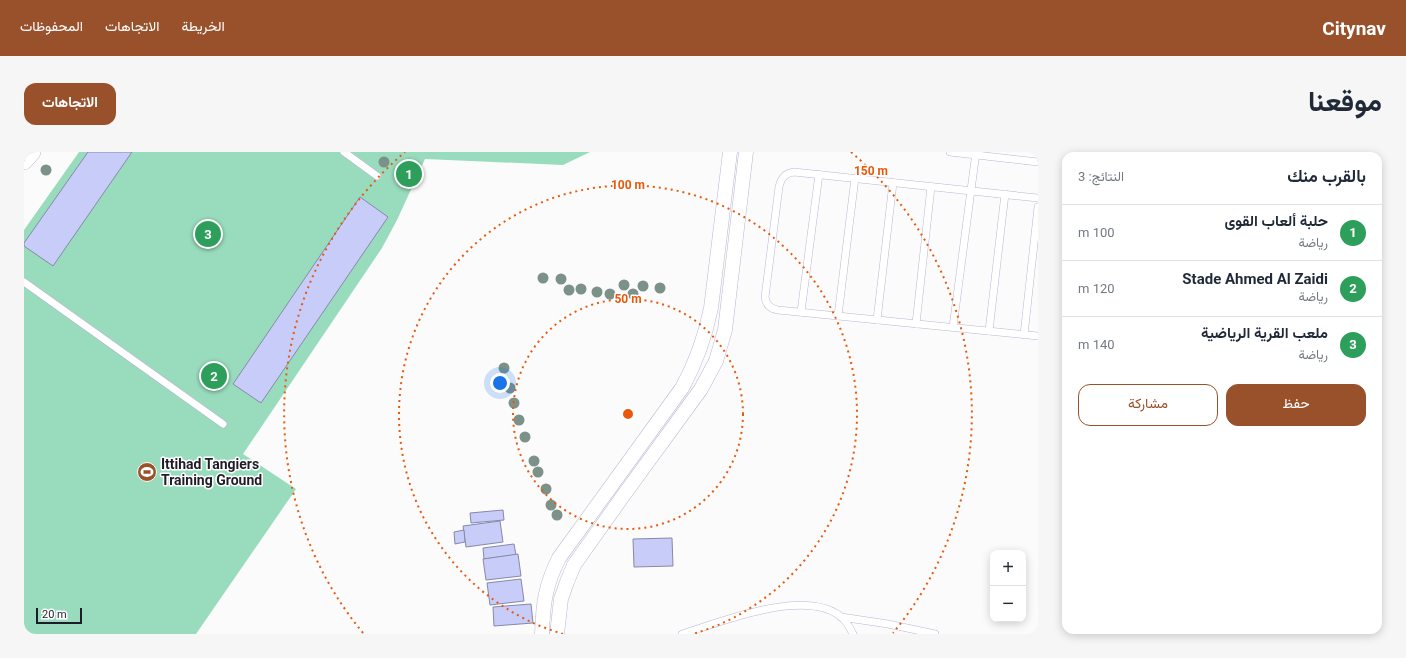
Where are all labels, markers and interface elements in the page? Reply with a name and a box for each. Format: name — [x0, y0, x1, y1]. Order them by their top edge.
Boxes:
text: Citynav — [1322, 17, 1386, 40]
text: المحفوظات — [20, 18, 83, 34]
text: الاتجاهات — [105, 18, 159, 34]
text: الخريطة — [181, 18, 225, 34]
button: الاتجاهات — [24, 83, 116, 125]
text: موقعنا — [1308, 85, 1382, 118]
pin: 1 — [396, 159, 422, 189]
text: 150 m — [854, 164, 888, 178]
text: بالقرب منك — [1287, 166, 1366, 186]
text: النتائج: 3 — [1078, 169, 1124, 184]
text: 100 m — [611, 178, 645, 192]
text: حلبة ألعاب القوى — [1224, 212, 1328, 230]
pin: 3 — [195, 219, 221, 249]
text: 100 m — [1078, 225, 1115, 240]
text: 1 — [1349, 225, 1357, 240]
text: رياضة — [1298, 235, 1328, 250]
text: Stade Ahmed Al Zaidi — [1182, 270, 1328, 288]
text: 120 m — [1078, 281, 1115, 296]
text: 2 — [1349, 281, 1357, 296]
text: رياضة — [1298, 289, 1328, 304]
text: 50 m — [614, 292, 642, 306]
text: ملعب القرية الرياضية — [1201, 324, 1328, 342]
text: 140 m — [1078, 337, 1115, 352]
text: 3 — [1349, 337, 1357, 352]
text: رياضة — [1298, 347, 1328, 362]
pin: 2 — [201, 361, 227, 391]
your location — [490, 373, 510, 393]
button: مشاركة — [1078, 384, 1218, 426]
button: حفظ — [1226, 384, 1366, 426]
centre of rings — [621, 407, 635, 421]
place label: Ittihad Tangiers Training Ground — [161, 456, 262, 488]
sports icon: Ittihad Tangiers Training Ground — [136, 461, 158, 483]
map controls — [990, 550, 1026, 622]
button: + — [990, 550, 1026, 586]
button: − — [990, 586, 1026, 622]
scale bar — [36, 606, 82, 625]
text: 20 m — [42, 608, 67, 621]

